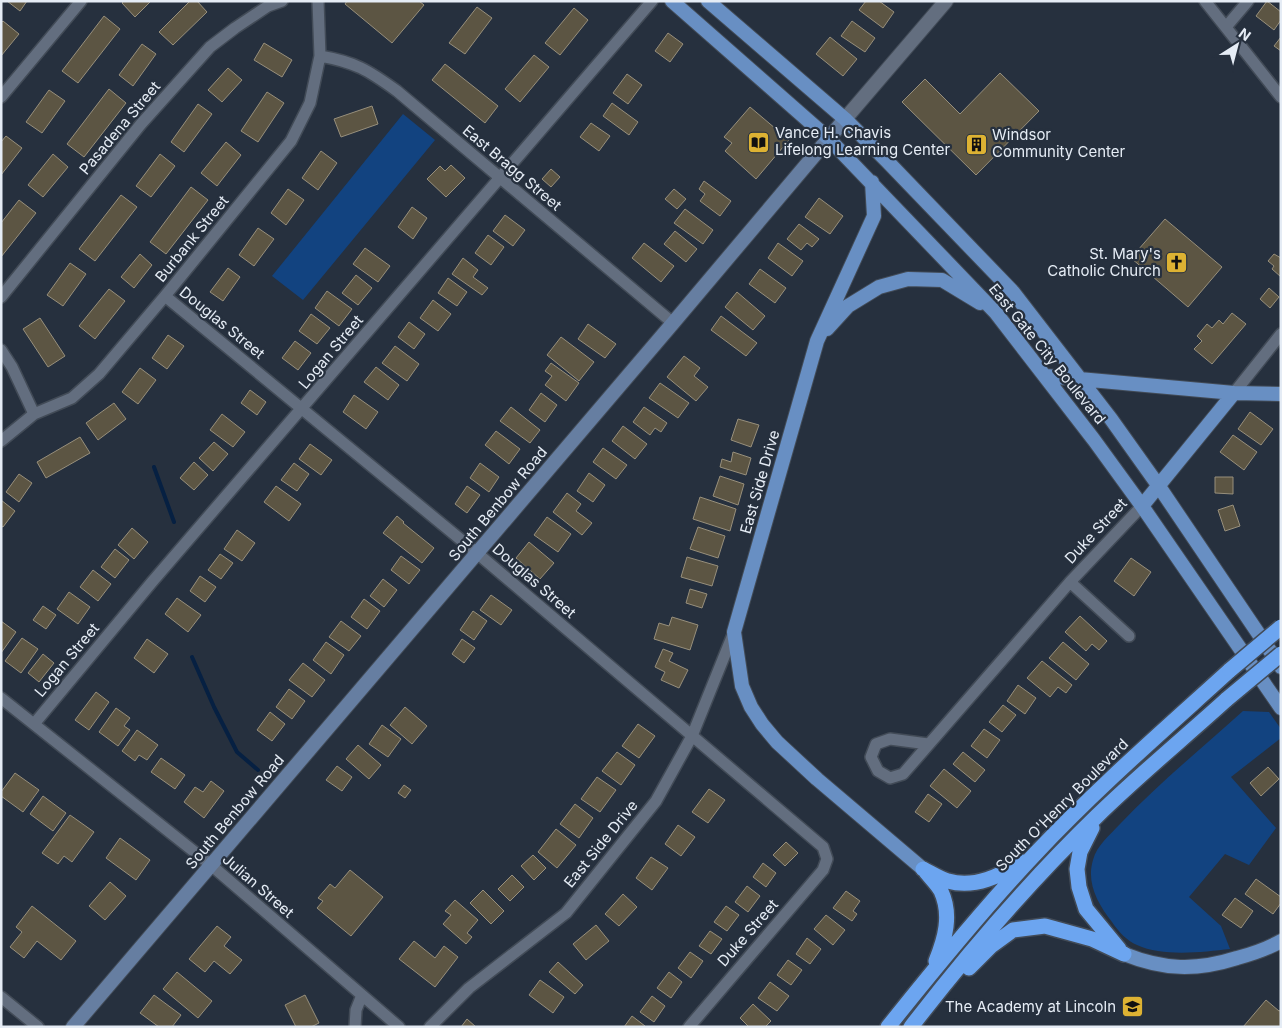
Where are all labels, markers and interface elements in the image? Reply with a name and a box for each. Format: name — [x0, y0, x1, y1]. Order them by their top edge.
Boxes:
north arrow — [1212, 20, 1262, 70]
text: N — [1236, 24, 1254, 44]
street label: Pasadena Street — [75, 77, 164, 178]
street label: East Bragg Street — [459, 121, 566, 215]
place label: Vance H. Chavis Lifelong Learning Center — [775, 123, 950, 159]
place label: Windsor Community Center — [992, 125, 1126, 161]
library icon: Vance H. Chavis Lifelong Learning Center — [747, 130, 771, 154]
building icon: Windsor Community Center — [964, 132, 988, 156]
street label: Burbank Street — [151, 191, 232, 286]
place label: St. Mary's Catholic Church — [1047, 244, 1161, 280]
church icon: St. Mary's Catholic Church — [1165, 251, 1189, 275]
street label: East Gate City Boulevard — [985, 280, 1110, 428]
street label: Douglas Street — [176, 282, 269, 363]
street label: Logan Street — [294, 311, 367, 392]
street label: East Side Drive — [736, 428, 783, 536]
street label: South Benbow Road — [444, 443, 551, 565]
street label: Duke Street — [1060, 494, 1131, 567]
street label: Douglas Street — [489, 539, 580, 622]
street label: Logan Street — [30, 619, 103, 700]
street label: South O'Henry Boulevard — [991, 734, 1132, 875]
street label: South Benbow Road — [181, 751, 288, 873]
street label: East Side Drive — [560, 796, 642, 891]
street label: Julian Street — [219, 849, 298, 922]
street label: Duke Street — [713, 895, 782, 970]
school or university icon: The Academy at Lincoln — [1120, 995, 1144, 1019]
place label: The Academy at Lincoln — [945, 997, 1116, 1016]

